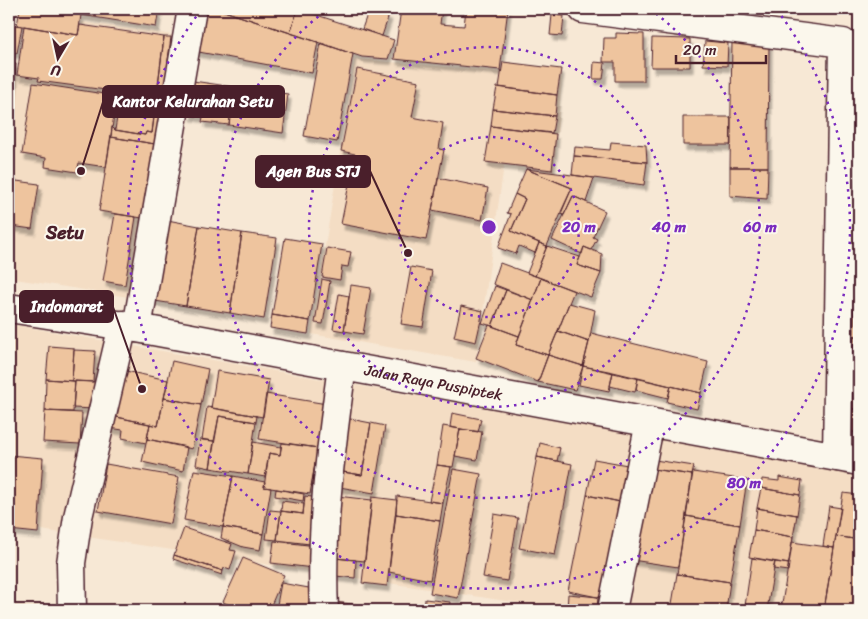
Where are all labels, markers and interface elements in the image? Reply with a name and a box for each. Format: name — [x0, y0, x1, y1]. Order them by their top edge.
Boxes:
north arrow — [32, 32, 82, 82]
scale bar — [676, 32, 766, 64]
text: 20 m — [683, 37, 717, 63]
text: U — [49, 57, 63, 83]
callout: Kantor Kelurahan Setu — [103, 86, 284, 117]
text: Kantor Kelurahan Setu — [112, 87, 274, 116]
callout: Agen Bus STJ — [256, 156, 370, 187]
text: Agen Bus STJ — [265, 157, 361, 186]
text: 20 m — [561, 214, 596, 240]
text: 40 m — [651, 214, 687, 240]
text: 60 m — [742, 214, 777, 240]
district label: Setu — [45, 217, 84, 249]
centre of rings — [480, 218, 498, 236]
callout: Indomaret — [20, 291, 113, 322]
text: Indomaret — [29, 292, 104, 321]
street label: Jalan Raya Puspiptek — [361, 357, 505, 408]
text: 80 m — [726, 470, 761, 496]

